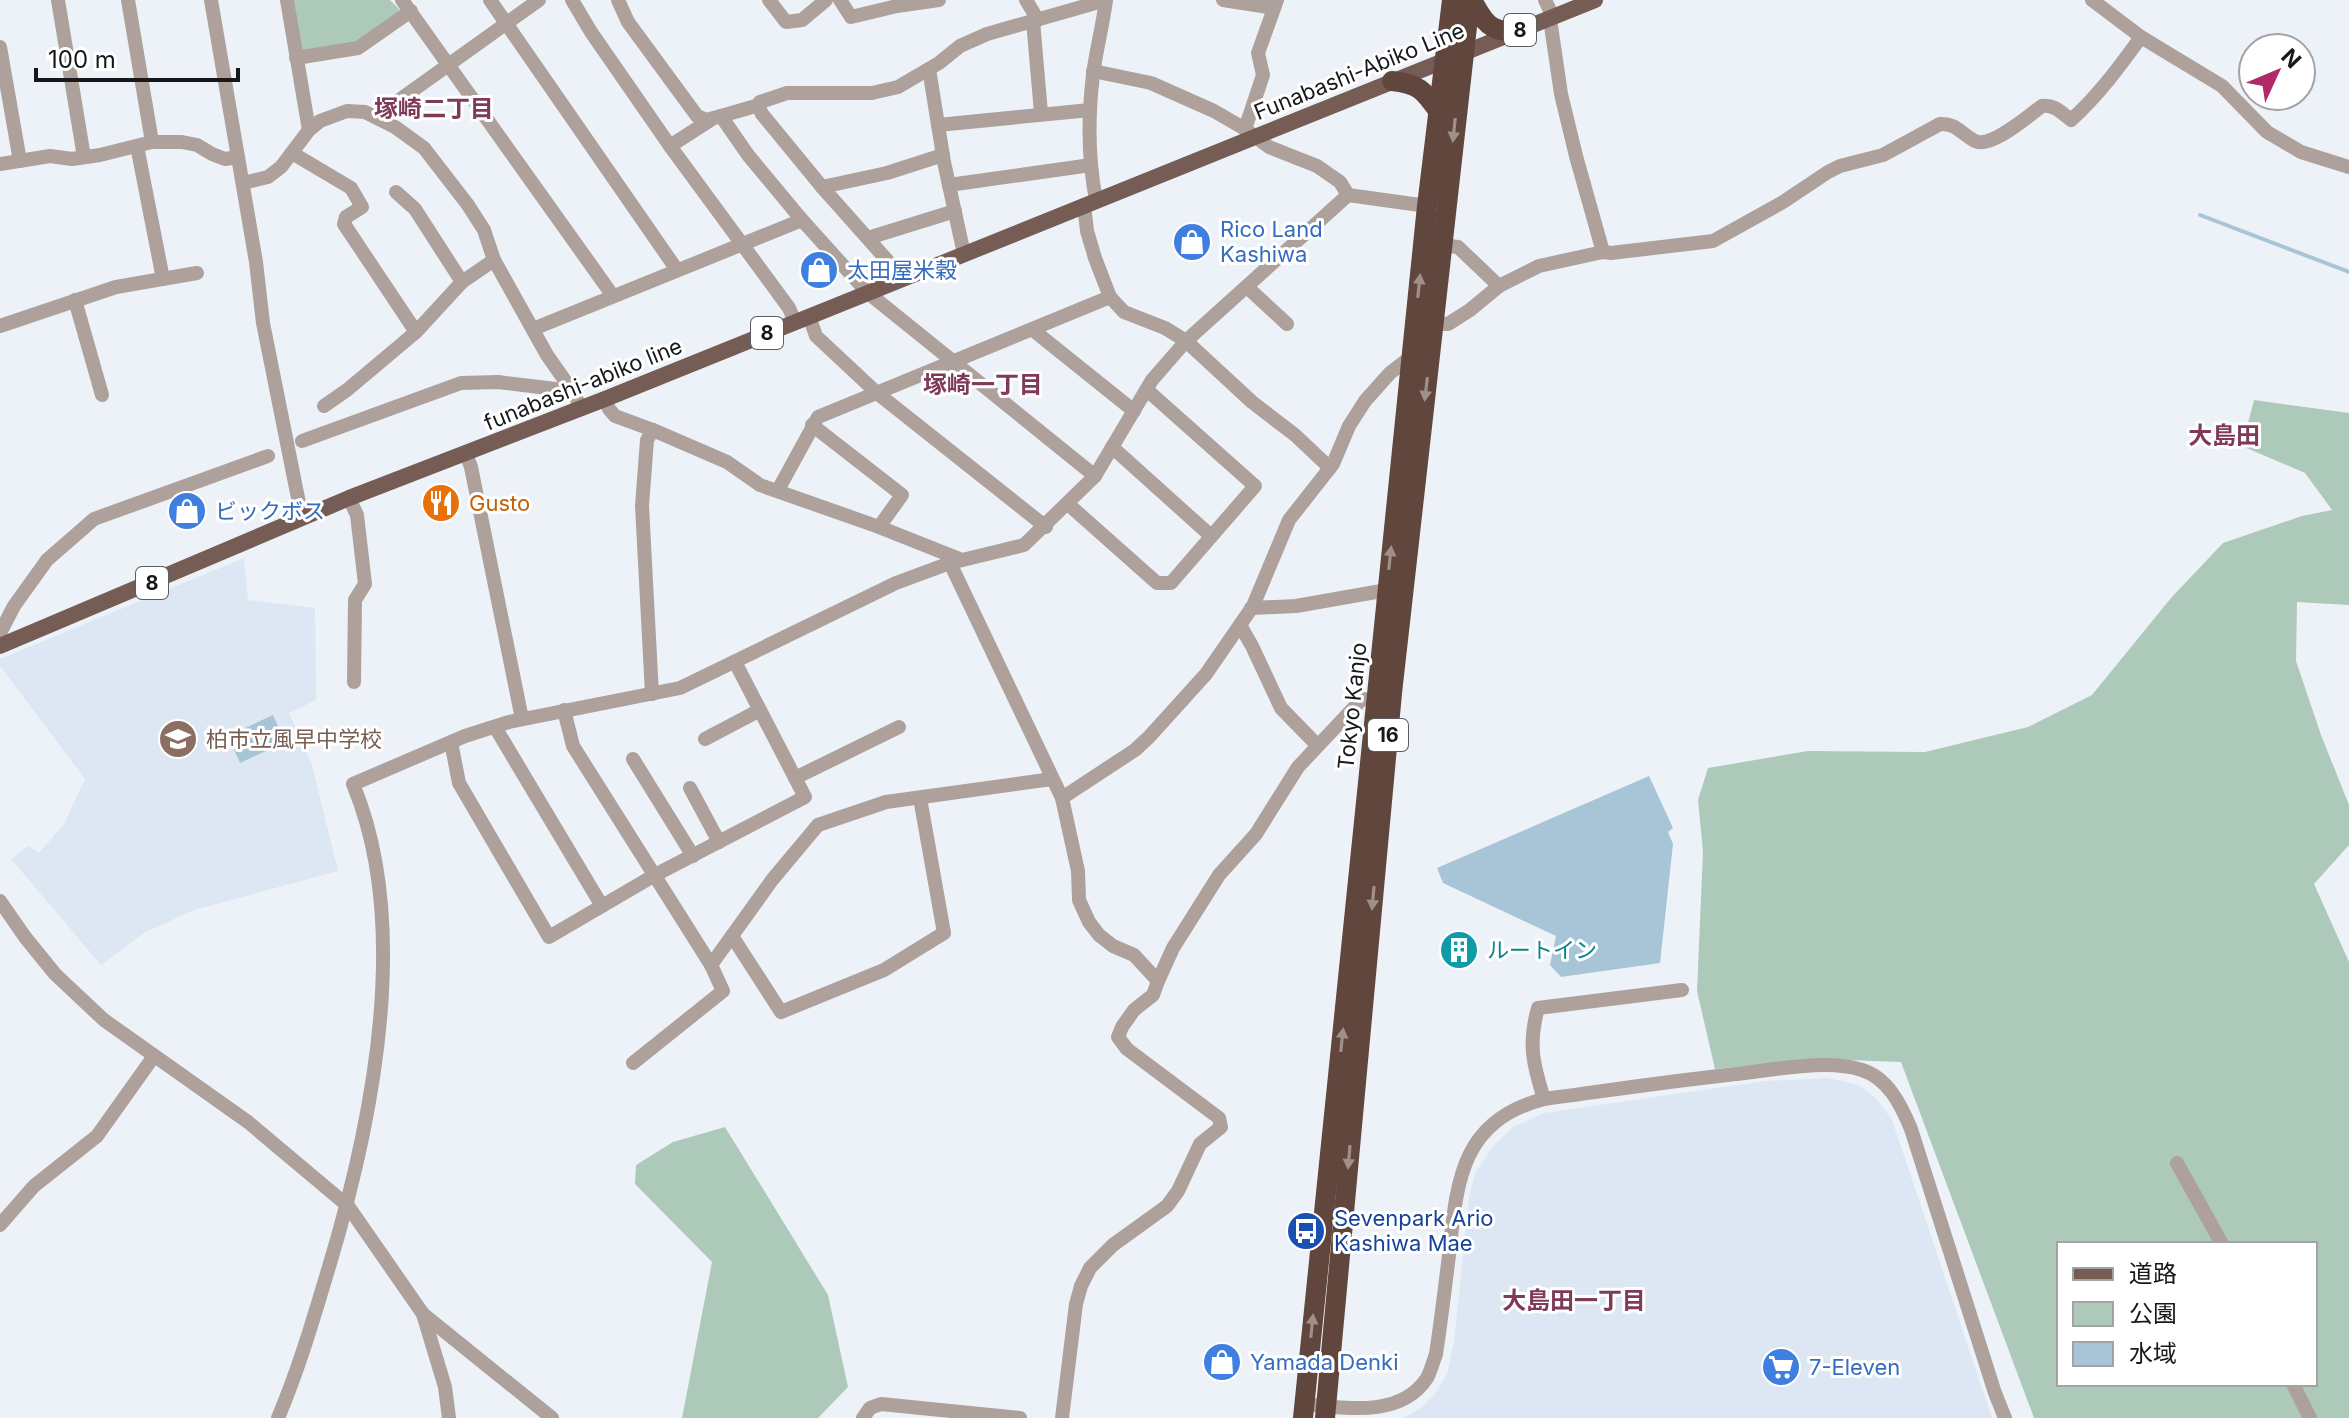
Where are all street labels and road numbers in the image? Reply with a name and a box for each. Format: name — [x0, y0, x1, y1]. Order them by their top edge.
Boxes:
road number: 8 — [1504, 14, 1536, 46]
street label: Funabashi-Abiko Line — [1250, 17, 1468, 125]
road number: 8 — [751, 317, 783, 349]
street label: funabashi-abiko line — [480, 332, 686, 436]
road number: 8 — [136, 567, 168, 599]
street label: Tokyo Kanjo — [1332, 641, 1372, 771]
road number: 16 — [1368, 719, 1408, 751]

